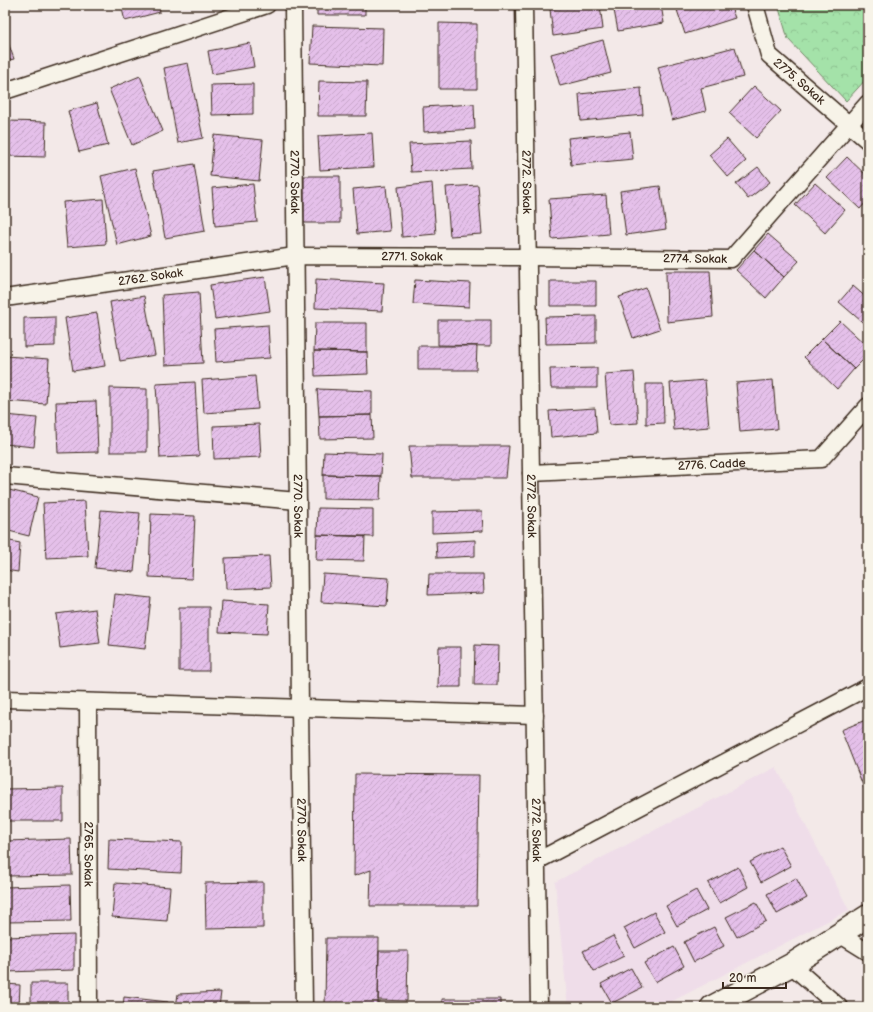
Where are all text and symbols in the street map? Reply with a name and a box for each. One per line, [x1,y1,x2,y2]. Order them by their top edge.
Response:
street label: 2775. Sokak [770,55,828,108]
street label: 2770. Sokak [286,150,302,214]
street label: 2772. Sokak [518,150,534,214]
street label: 2771. Sokak [381,249,443,265]
street label: 2774. Sokak [663,251,727,267]
street label: 2762. Sokak [117,265,184,290]
street label: 2776. Cadde [677,456,746,474]
street label: 2770. Sokak [290,474,305,538]
street label: 2772. Sokak [523,474,539,538]
street label: 2770. Sokak [293,798,309,862]
street label: 2772. Sokak [528,798,544,862]
street label: 2765. Sokak [80,821,96,887]
scale bar [723,964,786,990]
text: 20 m [729,971,756,986]

